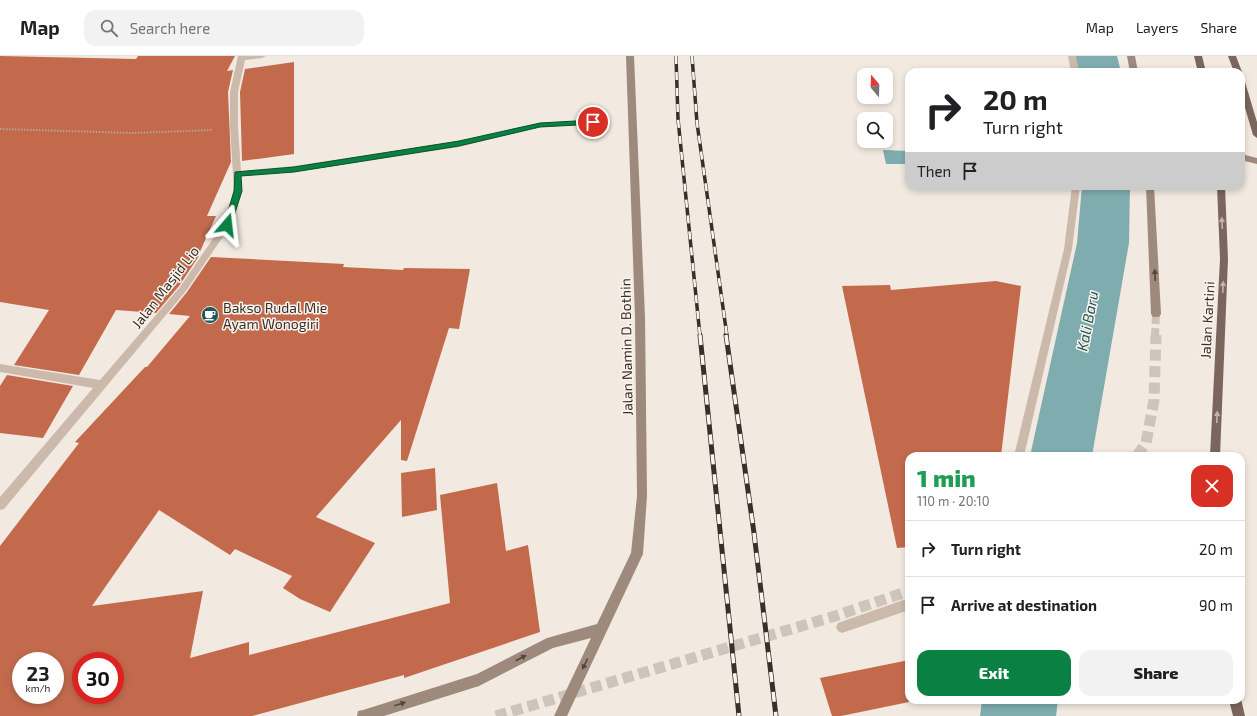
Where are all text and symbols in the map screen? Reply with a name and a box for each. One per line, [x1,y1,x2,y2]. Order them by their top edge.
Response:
search box [84,10,364,46]
text: Map [20,16,60,39]
icon: search [98,17,120,39]
text: Search here [130,19,210,37]
text: Map [1086,19,1114,36]
text: Layers [1136,19,1178,36]
text: Share [1200,19,1237,36]
north arrow [857,68,893,104]
map controls [857,68,893,148]
text: 20 m [983,82,1048,116]
icon: right [917,84,969,136]
pin [576,105,610,139]
icon: arrive [582,111,604,133]
button: search [857,112,893,148]
text: Turn right [983,116,1063,138]
icon: arrive [959,160,981,182]
text: Then [917,162,951,180]
position arrow [206,204,248,246]
one-way arrow [1219,217,1226,229]
street label: Jalan Masjid Lio [128,243,202,331]
one-way arrow [1151,269,1158,281]
street label: Jalan Namin D. Bothin [616,278,636,416]
one-way arrow [1220,280,1226,293]
street label: Jalan Kartini [1196,281,1218,359]
water label: Kali Baru [1072,289,1102,353]
place label: Bakso Rudal Mie Ayam Wonogiri [223,299,327,332]
cafe icon: Bakso Rudal Mie Ayam Wonogiri [200,305,220,325]
one-way arrow [1214,410,1220,423]
text: 1 min [917,463,976,492]
button: close [1191,465,1233,507]
text: 110 m · 20:10 [917,493,990,509]
icon: right [917,538,939,560]
text: Turn right [951,540,1021,558]
text: 20 m [1199,540,1233,558]
icon: arrive [917,594,939,616]
text: Arrive at destination [951,596,1097,614]
text: 90 m [1199,596,1233,614]
button: Exit [917,650,1071,696]
button: Share [1079,650,1233,696]
speed limit sign: 30 [72,652,124,704]
one-way arrow [515,655,526,661]
one-way arrow [582,658,588,670]
text: 23 [27,661,49,685]
text: km/h [26,682,50,694]
one-way arrow [394,701,406,707]

